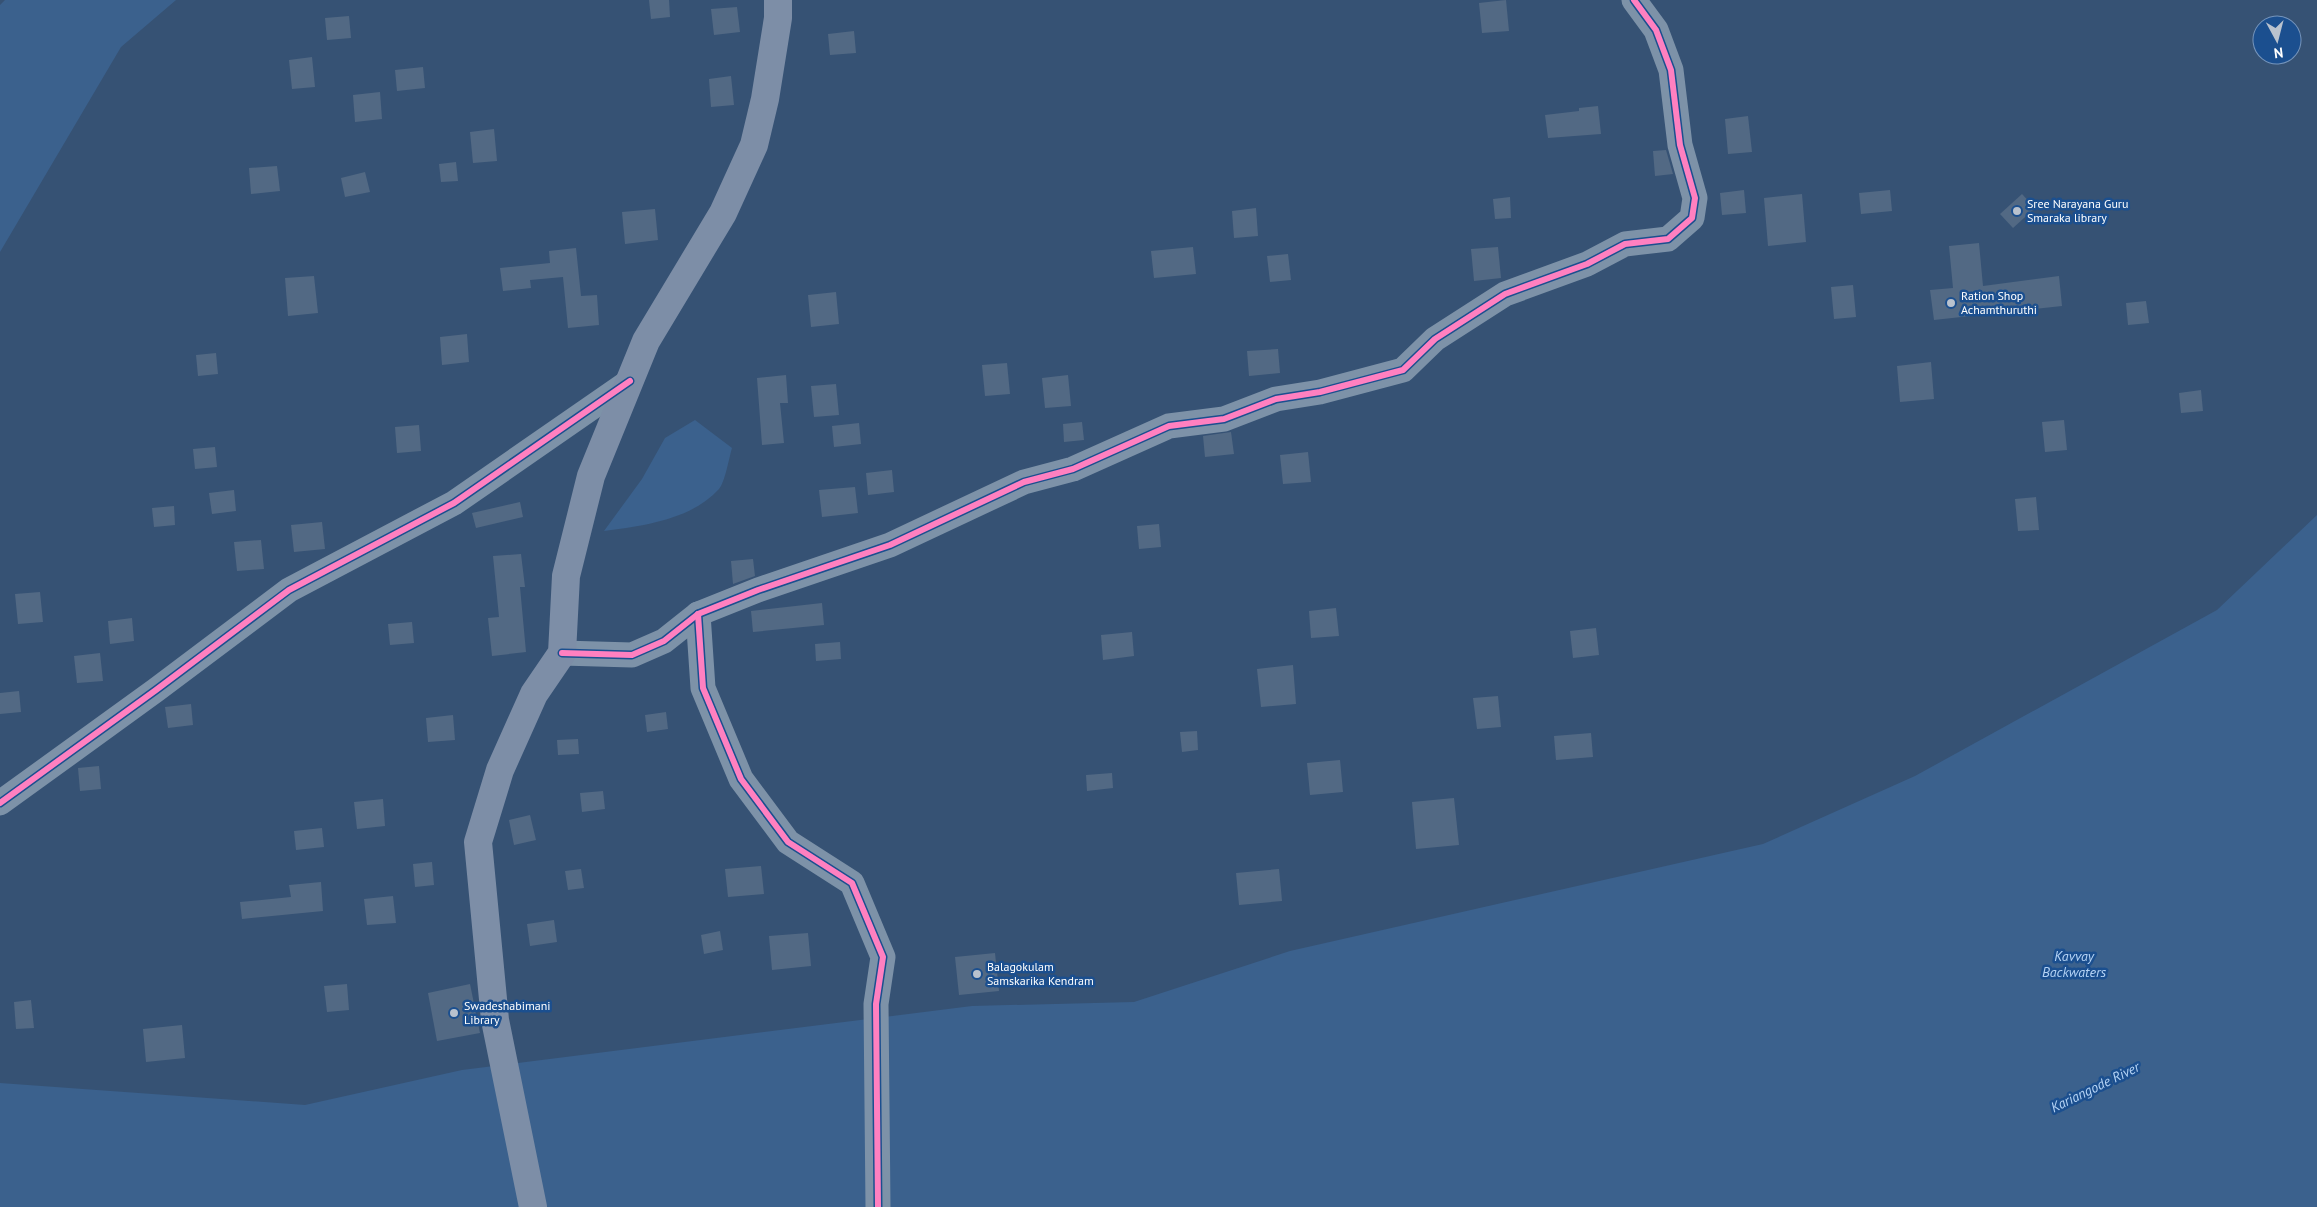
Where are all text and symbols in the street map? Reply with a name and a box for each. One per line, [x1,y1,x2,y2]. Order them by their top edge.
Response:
north arrow [2252,15,2302,65]
text: N [2273,43,2284,62]
place label: Sree Narayana Guru Smaraka library [2027,196,2128,225]
marker: Sree Narayana Guru Smaraka library [2011,205,2023,217]
place label: Ration Shop Achamthuruthi [1961,288,2037,317]
marker: Ration Shop Achamthuruthi [1945,297,1957,309]
water label: Kavvay Backwaters [2042,947,2107,981]
place label: Balagokulam Samskarika Kendram [987,959,1094,988]
marker: Balagokulam Samskarika Kendram [971,968,983,980]
place label: Swadeshabimani Library [464,998,550,1027]
marker: Swadeshabimani Library [448,1007,460,1019]
water label: Kariangode River [2048,1057,2144,1116]

